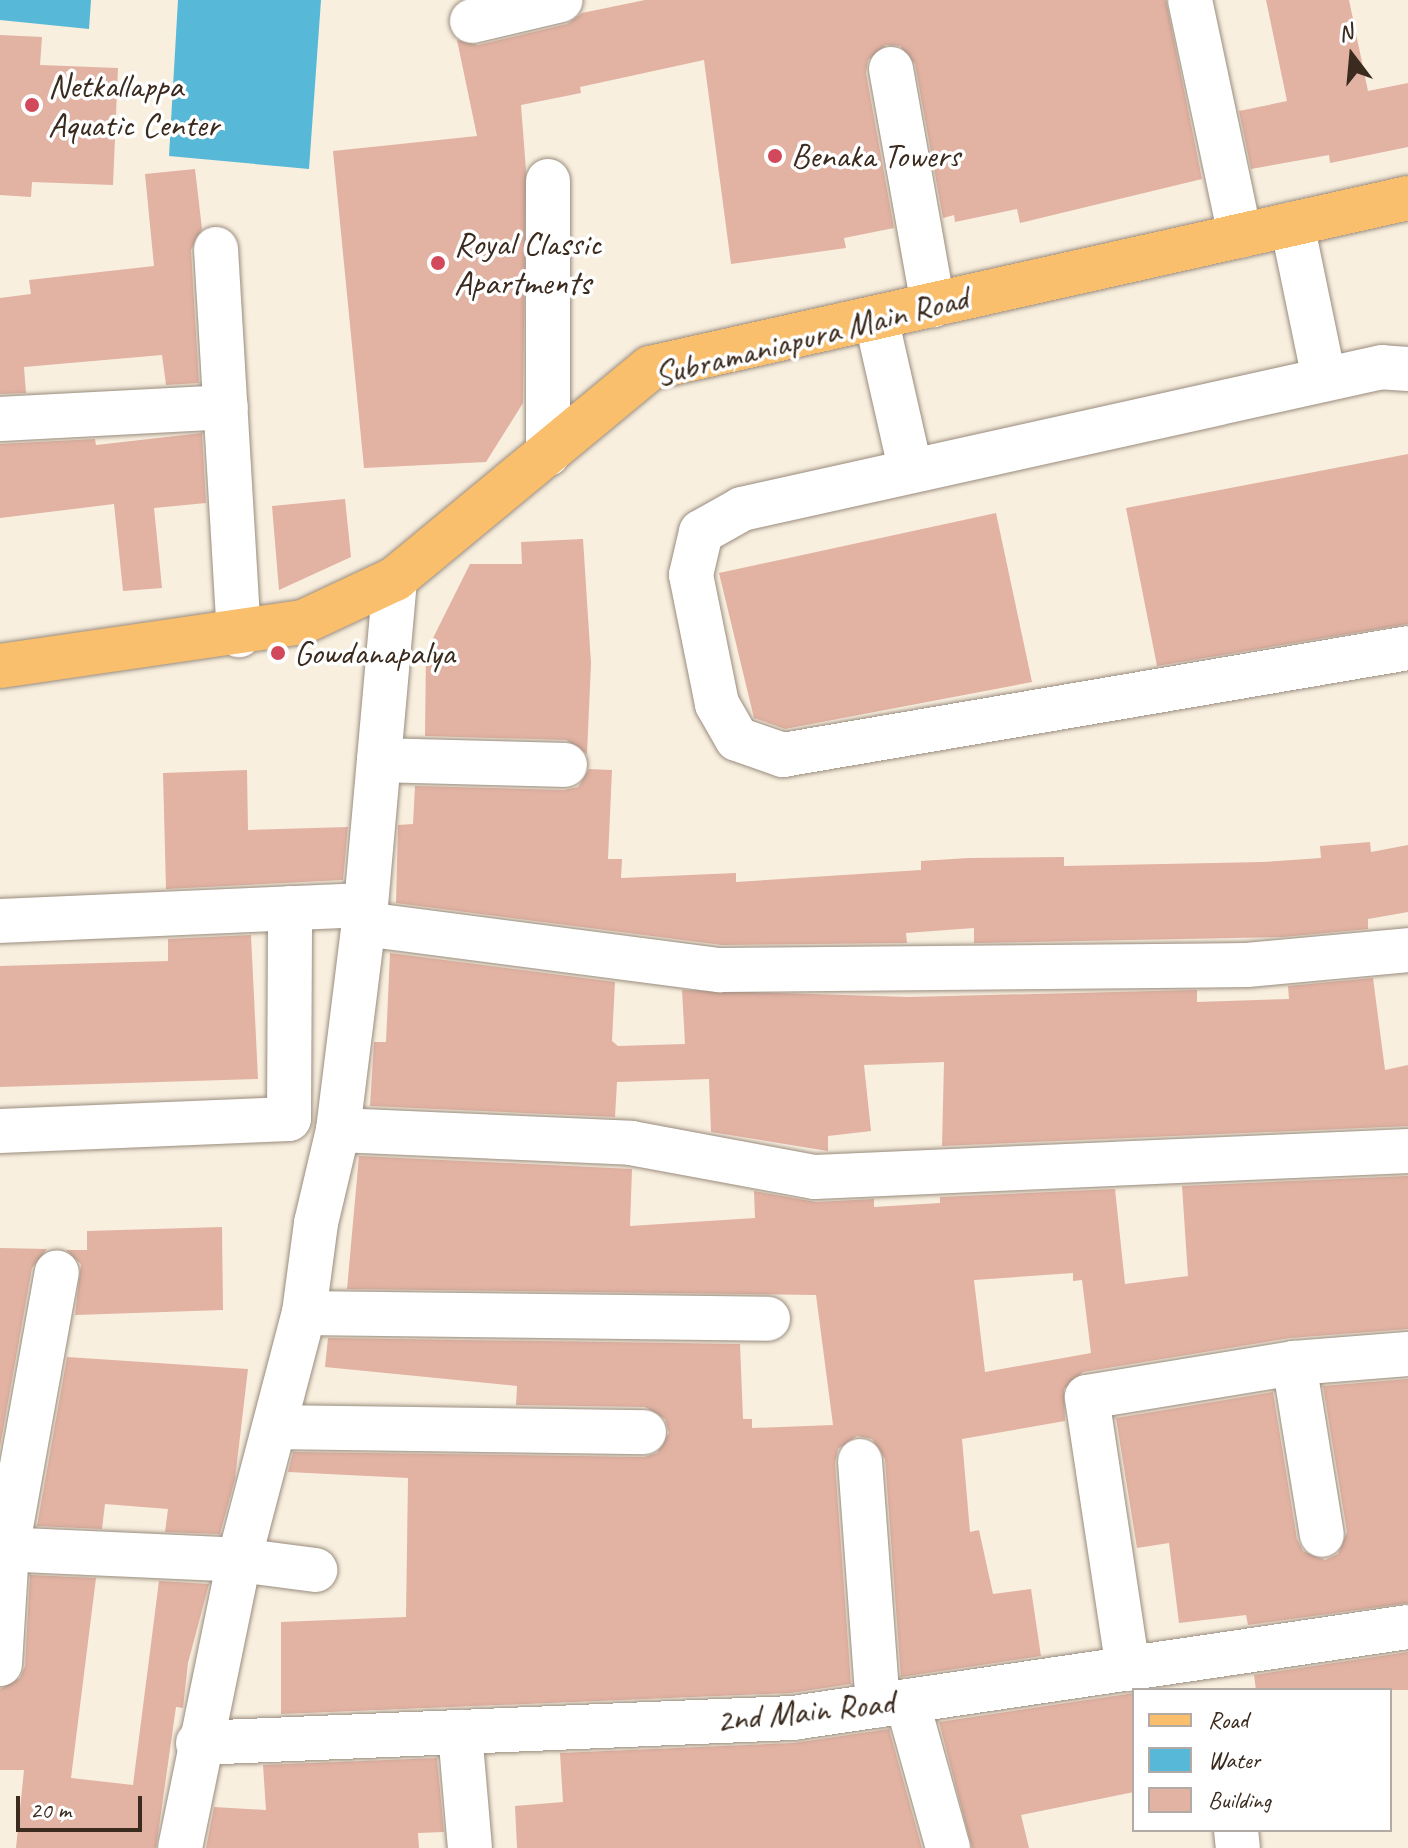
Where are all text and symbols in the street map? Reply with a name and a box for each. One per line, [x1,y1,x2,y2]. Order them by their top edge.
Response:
north arrow [1312,16,1392,96]
text: N [1335,18,1356,48]
place label: Netkallappa Aquatic Center [48,65,219,144]
marker: Netkallappa Aquatic Center [23,96,41,114]
place label: Benaka Towers [791,136,960,176]
marker: Benaka Towers [766,147,784,165]
place label: Royal Classic Apartments [454,223,601,302]
marker: Royal Classic Apartments [429,254,447,272]
street label: Subramaniapura Main Road [649,277,973,395]
place label: Gowdanapalya [294,633,455,673]
marker: Gowdanapalya [269,644,287,662]
street label: 2nd Main Road [714,1681,896,1741]
legend [1132,1688,1392,1832]
text: Road [1208,1705,1248,1735]
text: Water [1208,1745,1260,1775]
scale bar [20,1780,146,1830]
text: Building [1208,1785,1271,1815]
text: 20 m [30,1795,71,1825]

